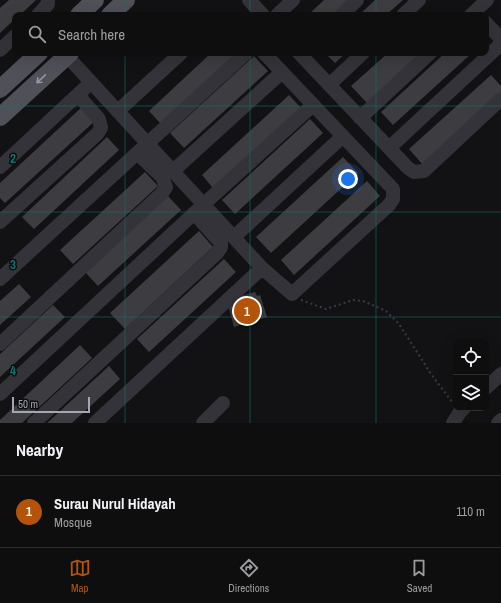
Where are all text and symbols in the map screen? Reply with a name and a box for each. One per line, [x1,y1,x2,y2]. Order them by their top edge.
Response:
search box [12,12,489,56]
icon: search [26,23,48,45]
text: Search here [58,24,125,45]
one-way arrow [36,75,47,84]
text: 2 [10,150,16,167]
your location [338,169,358,189]
text: 3 [10,256,16,273]
pin: 1 [234,296,260,326]
map controls [453,339,489,411]
button: locate [453,339,489,375]
text: 4 [10,362,16,379]
button: layers [453,375,489,411]
scale bar [12,395,90,414]
text: 50 m [18,397,38,411]
text: Nearby [16,438,63,461]
text: Surau Nurul Hidayah [54,493,176,514]
text: 1 [26,503,32,520]
text: 110 m [456,503,485,520]
text: Mosque [54,514,92,531]
tab: Map [69,557,91,595]
tab: Directions [228,557,269,595]
tab: Saved [407,557,432,595]

